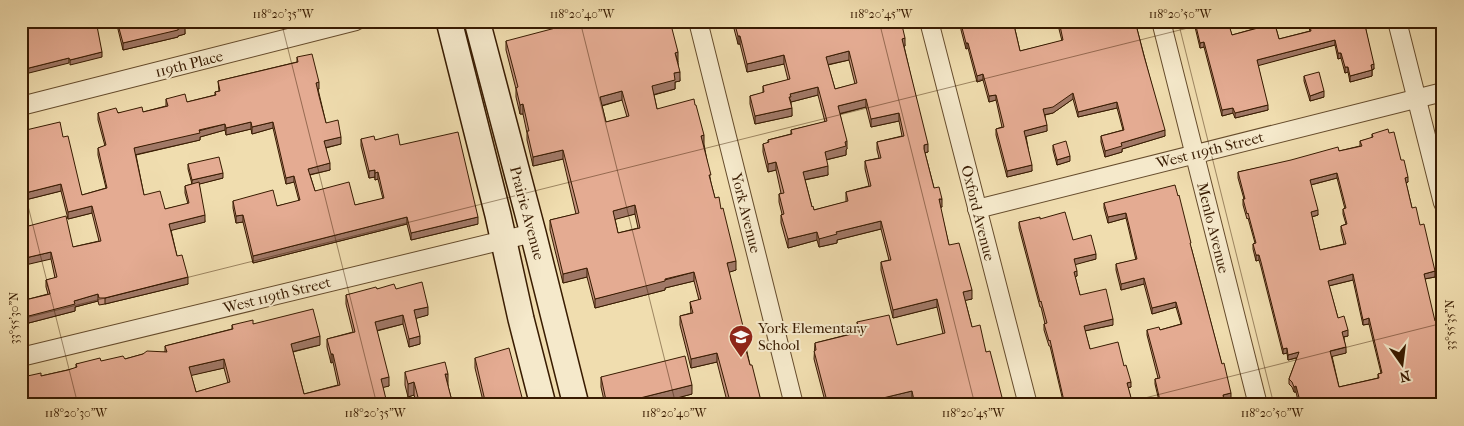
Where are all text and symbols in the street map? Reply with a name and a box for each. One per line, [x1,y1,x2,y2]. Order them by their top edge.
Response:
text: 118°20'35"W [253,7,315,21]
text: 118°20'40"W [550,7,615,21]
text: 118°20'45"W [850,7,914,21]
text: 118°20'50"W [1149,7,1212,21]
street label: 119th Place [153,47,226,81]
street label: West 119th Street [1153,128,1266,172]
street label: Oxford Avenue [957,163,999,263]
street label: Prairie Avenue [506,164,548,263]
street label: York Avenue [727,170,765,255]
street label: Menlo Avenue [1193,181,1233,276]
street label: West 119th Street [220,273,333,317]
text: 33°55'30"N [7,292,21,344]
text: 33°55'35"N [1443,300,1457,350]
place label: York Elementary School [757,319,868,354]
school or university icon: York Elementary School [728,324,754,358]
north arrow [1376,338,1426,388]
text: N [1397,367,1412,386]
text: 118°20'30"W [45,406,108,420]
text: 118°20'35"W [345,406,407,420]
text: 118°20'40"W [642,406,707,420]
text: 118°20'45"W [942,406,1006,420]
text: 118°20'50"W [1241,406,1304,420]

